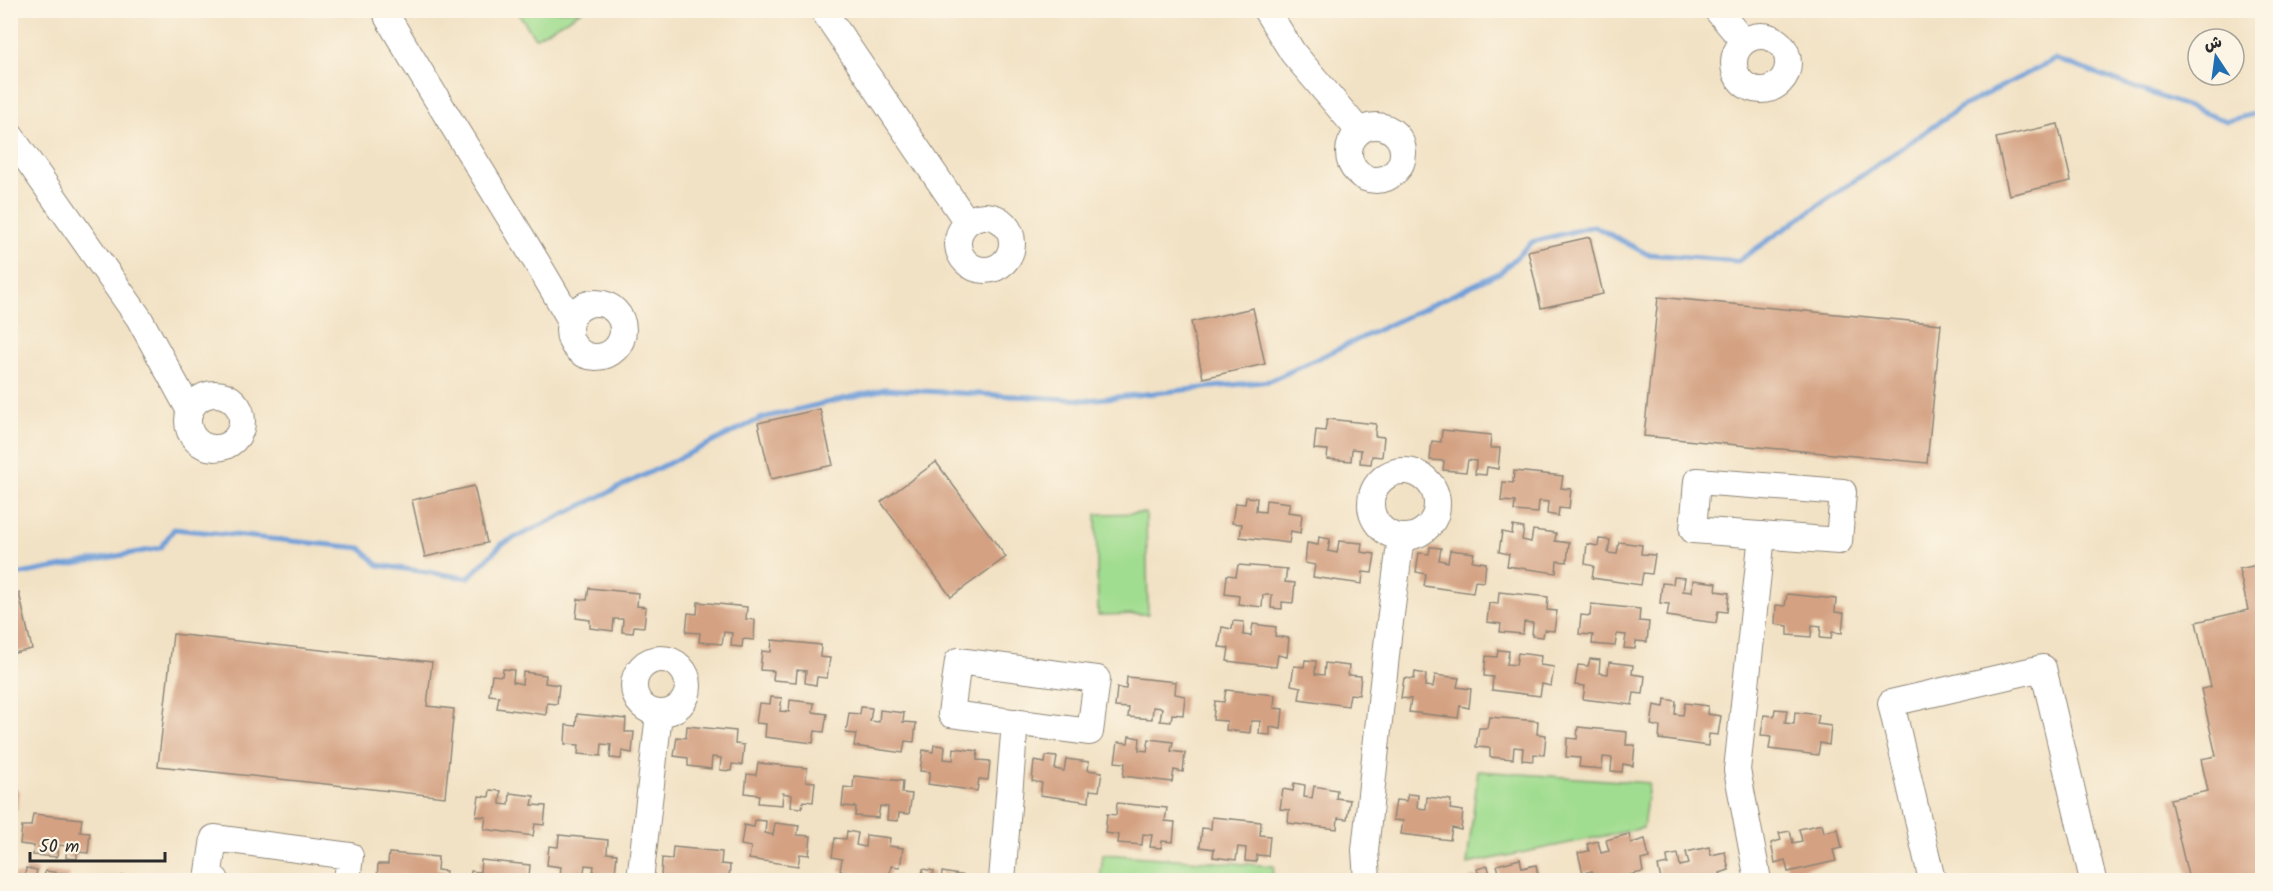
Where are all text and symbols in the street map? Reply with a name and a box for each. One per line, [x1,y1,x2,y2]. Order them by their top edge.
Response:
north arrow [2186,27,2246,87]
text: ش [2202,30,2224,58]
scale bar [30,825,165,863]
text: 50 m [39,833,79,862]

